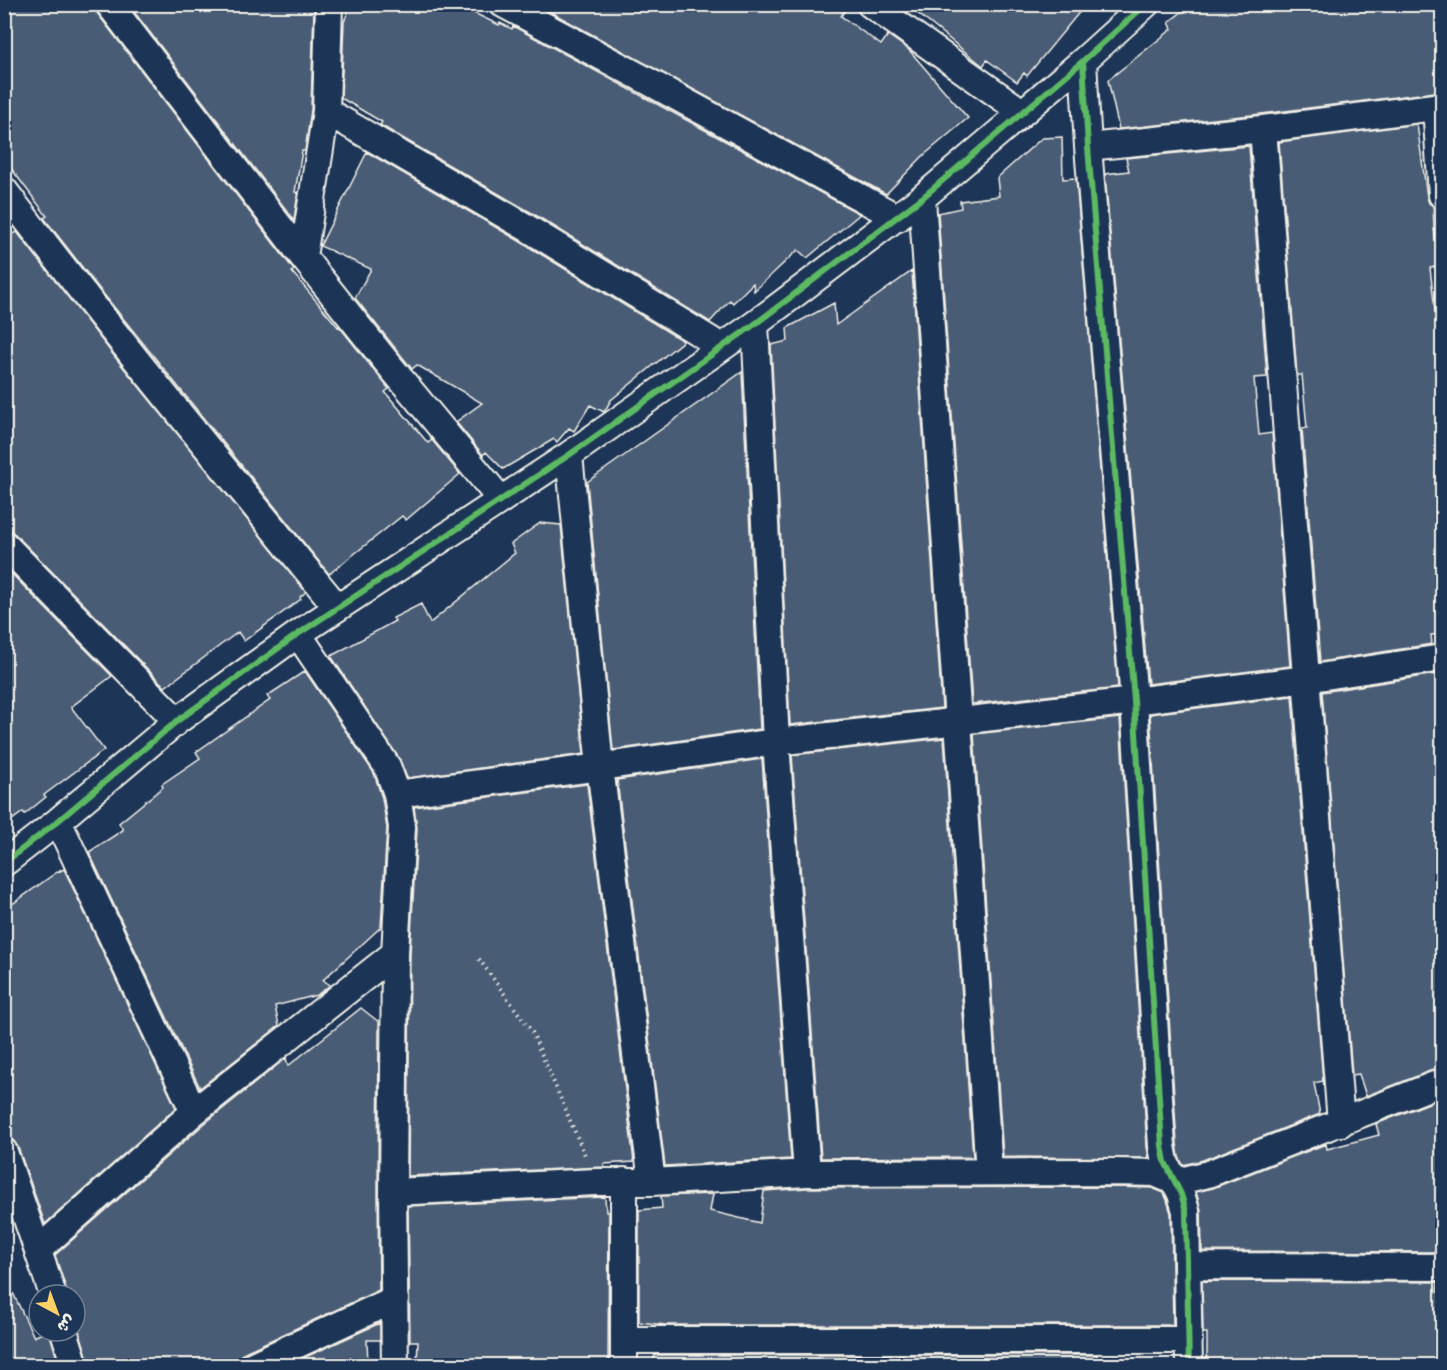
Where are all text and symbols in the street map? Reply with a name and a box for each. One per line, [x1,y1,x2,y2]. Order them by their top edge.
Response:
north arrow [27,1283,87,1343]
text: ش [54,1311,79,1336]

